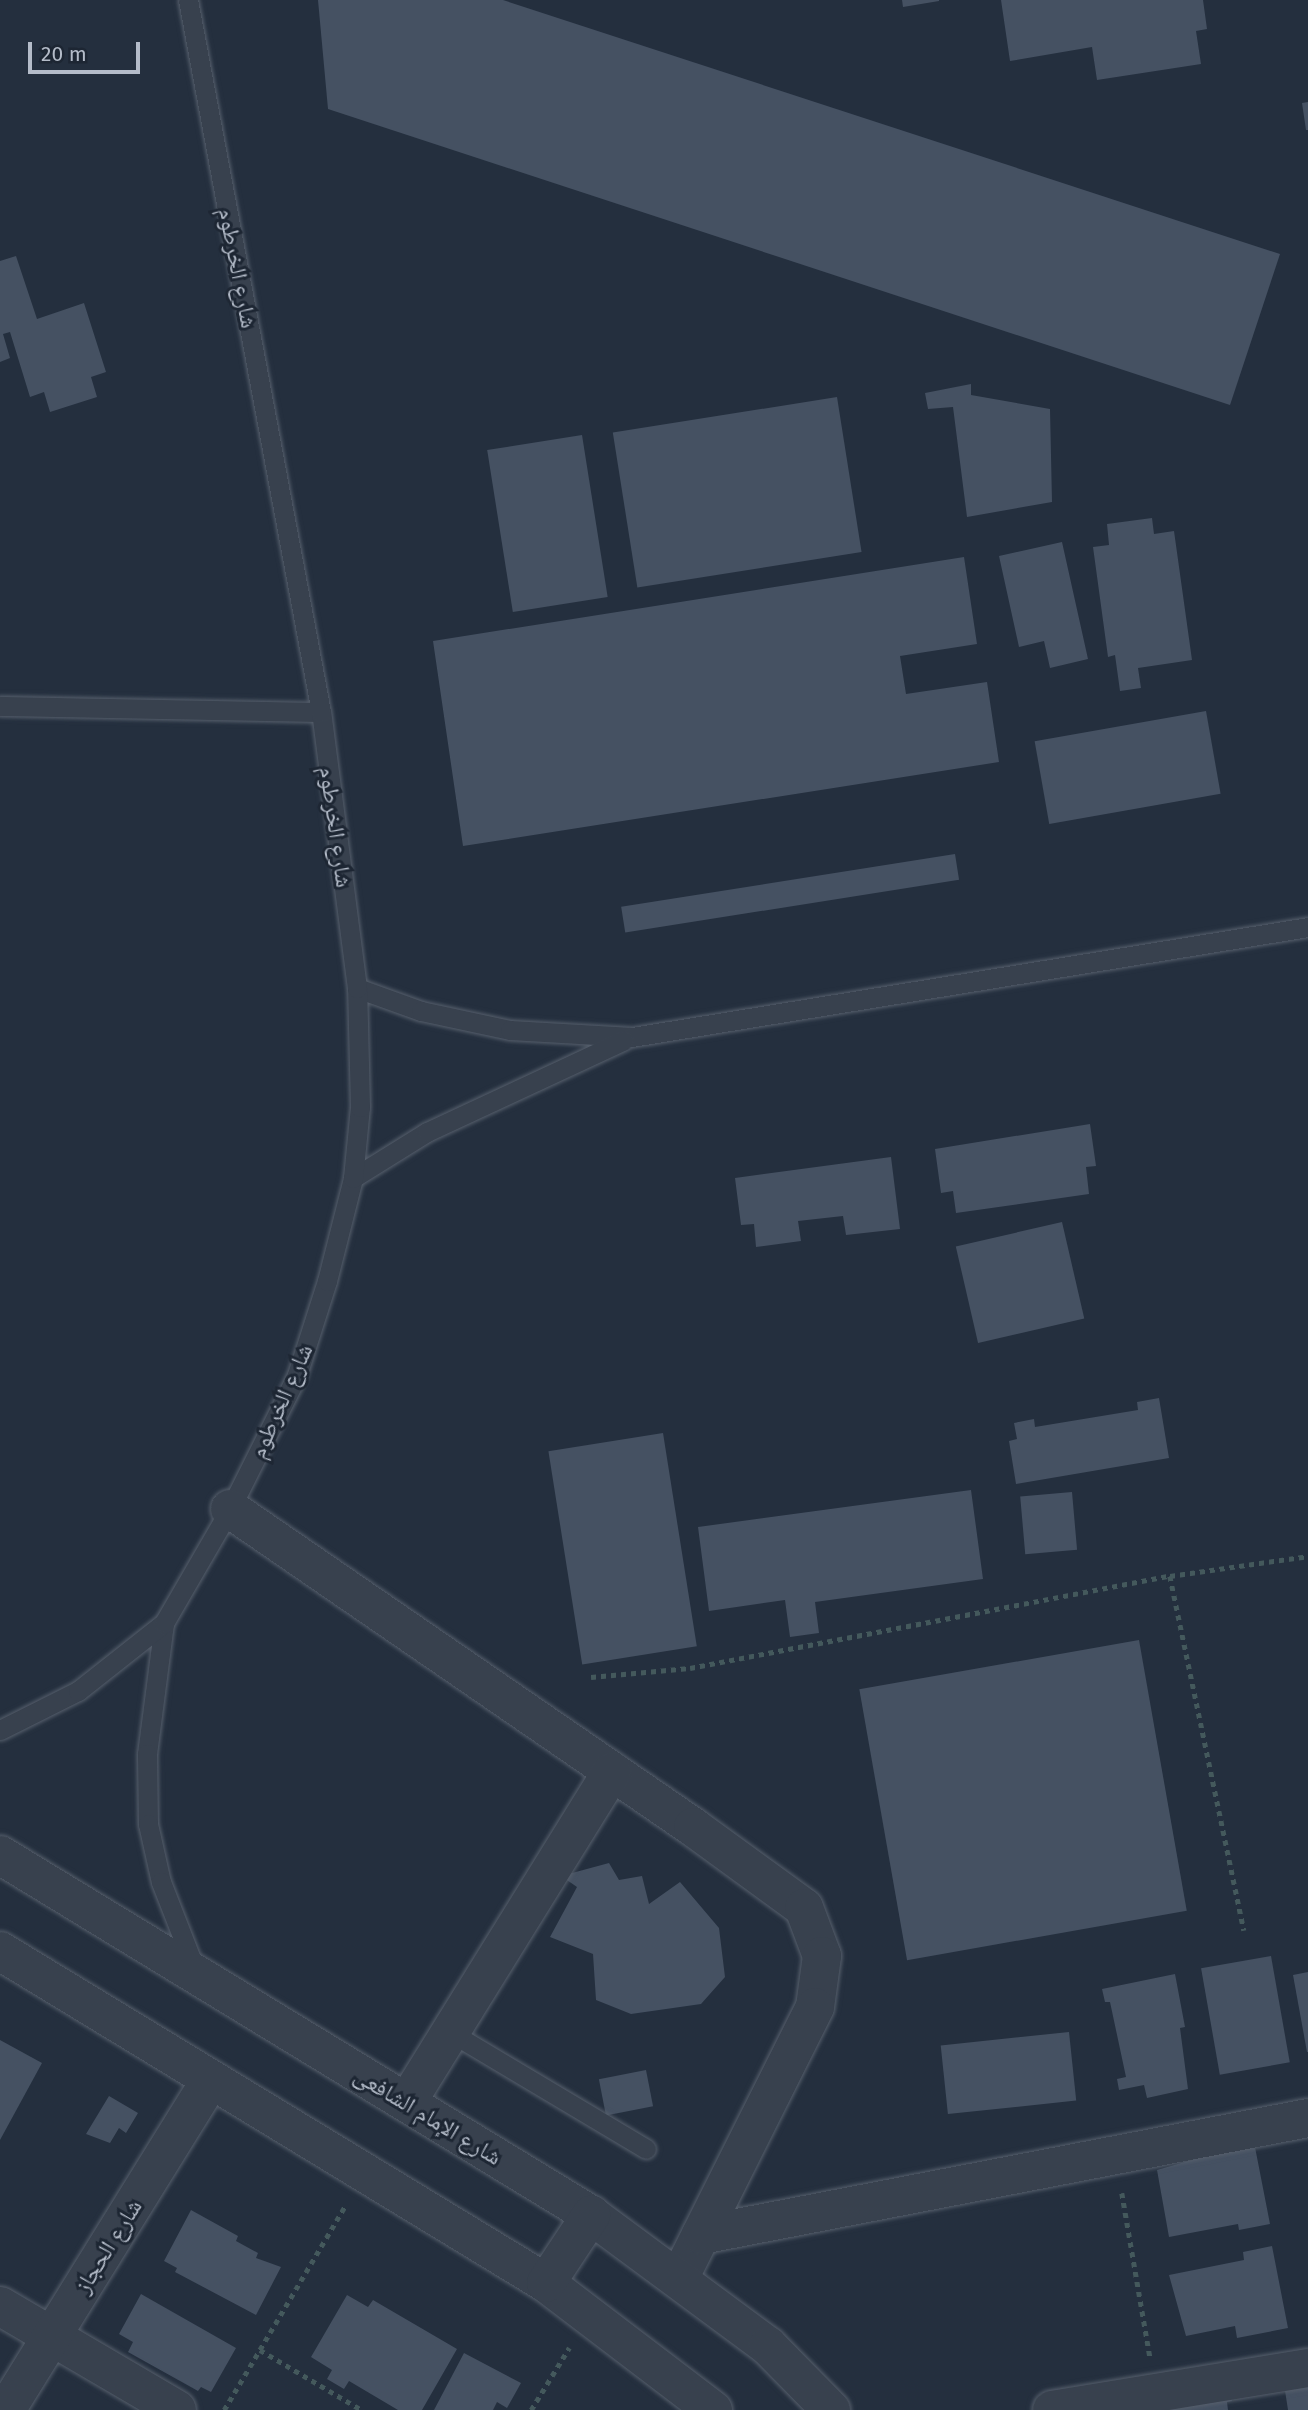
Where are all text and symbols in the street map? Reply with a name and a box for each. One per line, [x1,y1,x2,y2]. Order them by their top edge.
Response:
scale bar [32,28,144,72]
text: 20 m [41,41,87,67]
street label: شارع الخرطوم [213,206,263,330]
street label: شارع الخرطوم [314,765,358,889]
street label: شارع الخرطوم [244,1340,318,1462]
street label: شارع الإمام الشافعى [349,2061,507,2171]
street label: شارع الحجاز [68,2194,148,2298]

